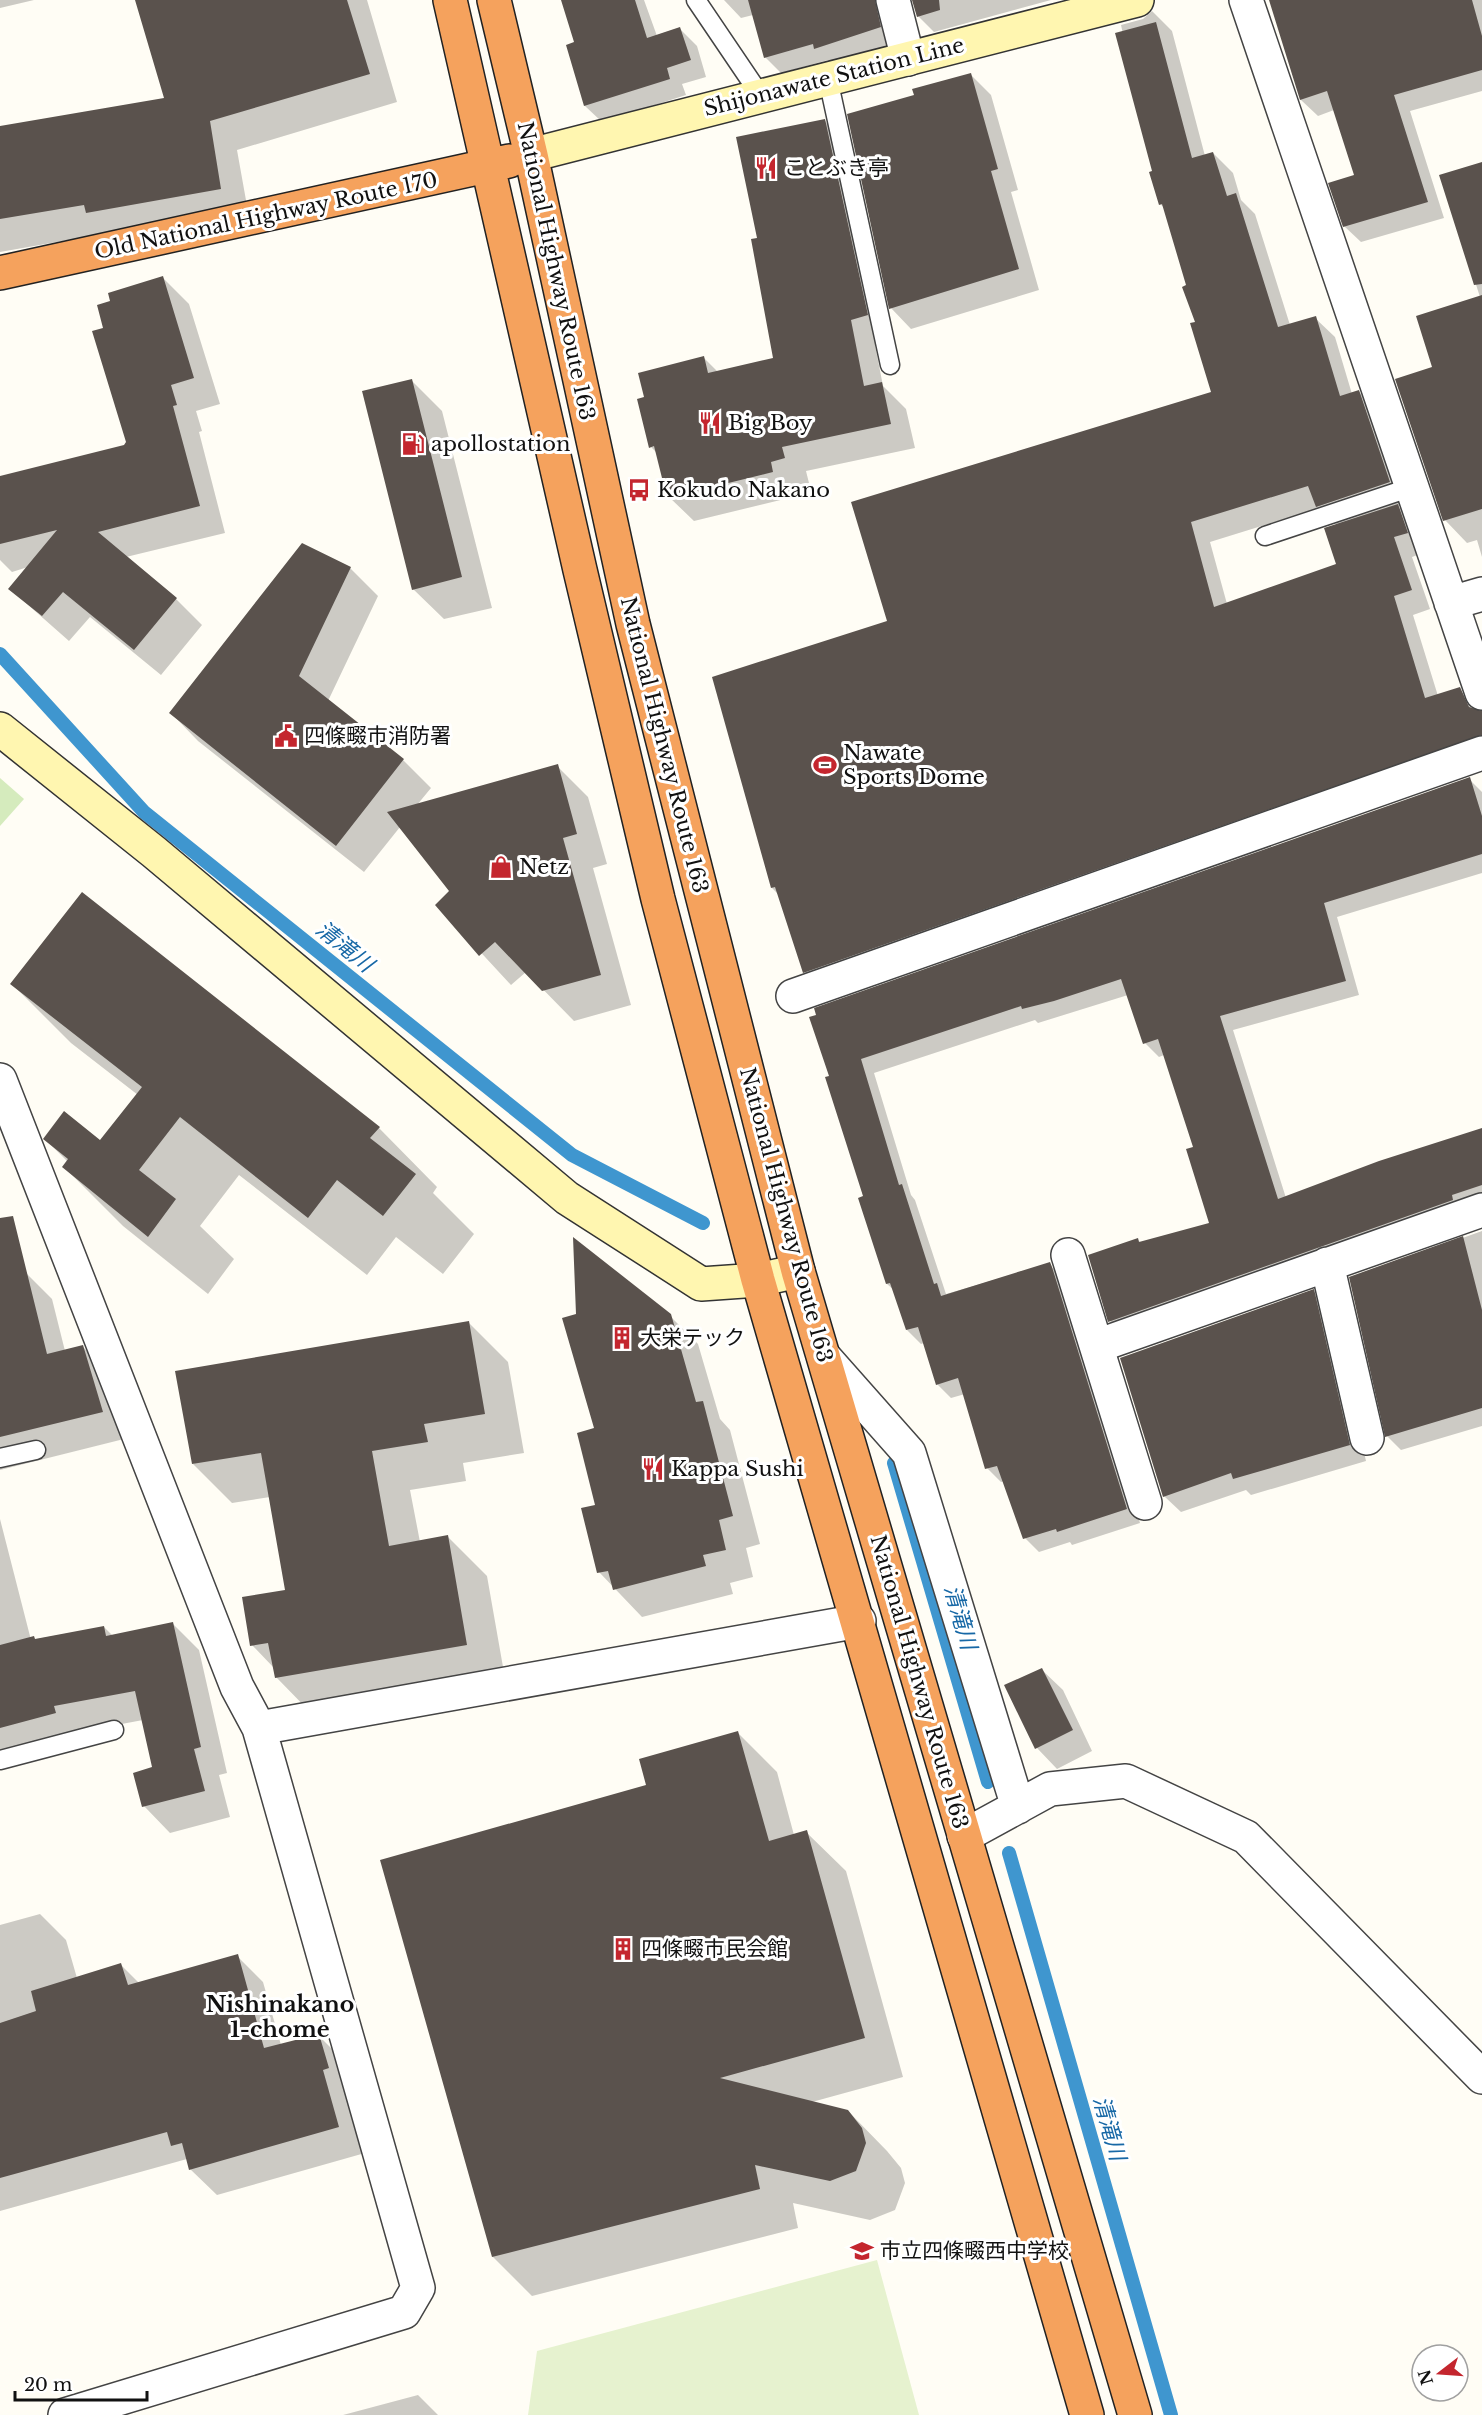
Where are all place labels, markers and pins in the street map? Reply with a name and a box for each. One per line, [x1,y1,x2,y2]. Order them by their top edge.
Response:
restaurant icon: ことぶき亭 [753,155,779,181]
place label: ことぶき亭 [784,155,889,181]
restaurant icon: Big Boy [697,410,723,436]
place label: Big Boy [728,410,813,436]
fuel station icon: apollostation [400,431,426,457]
place label: apollostation [431,431,570,457]
bus stop icon: Kokudo Nakano [626,477,652,503]
place label: Kokudo Nakano [657,477,830,503]
public building icon: 四條畷市消防署 [273,723,299,749]
place label: 四條畷市消防署 [304,723,451,749]
place label: Nawate Sports Dome [843,740,985,790]
sports icon: Nawate Sports Dome [812,752,838,778]
shop icon: Netz [488,854,514,880]
place label: Netz [519,854,569,880]
building icon: 大栄テック [609,1325,635,1351]
place label: 大栄テック [640,1325,745,1351]
restaurant icon: Kappa Sushi [640,1456,666,1482]
place label: Kappa Sushi [671,1456,804,1482]
building icon: 四條畷市民会館 [610,1936,636,1962]
place label: 四條畷市民会館 [641,1936,788,1962]
school or university icon: 市立四條畷西中学校 [849,2238,875,2264]
place label: 市立四條畷西中学校 [880,2238,1069,2264]

